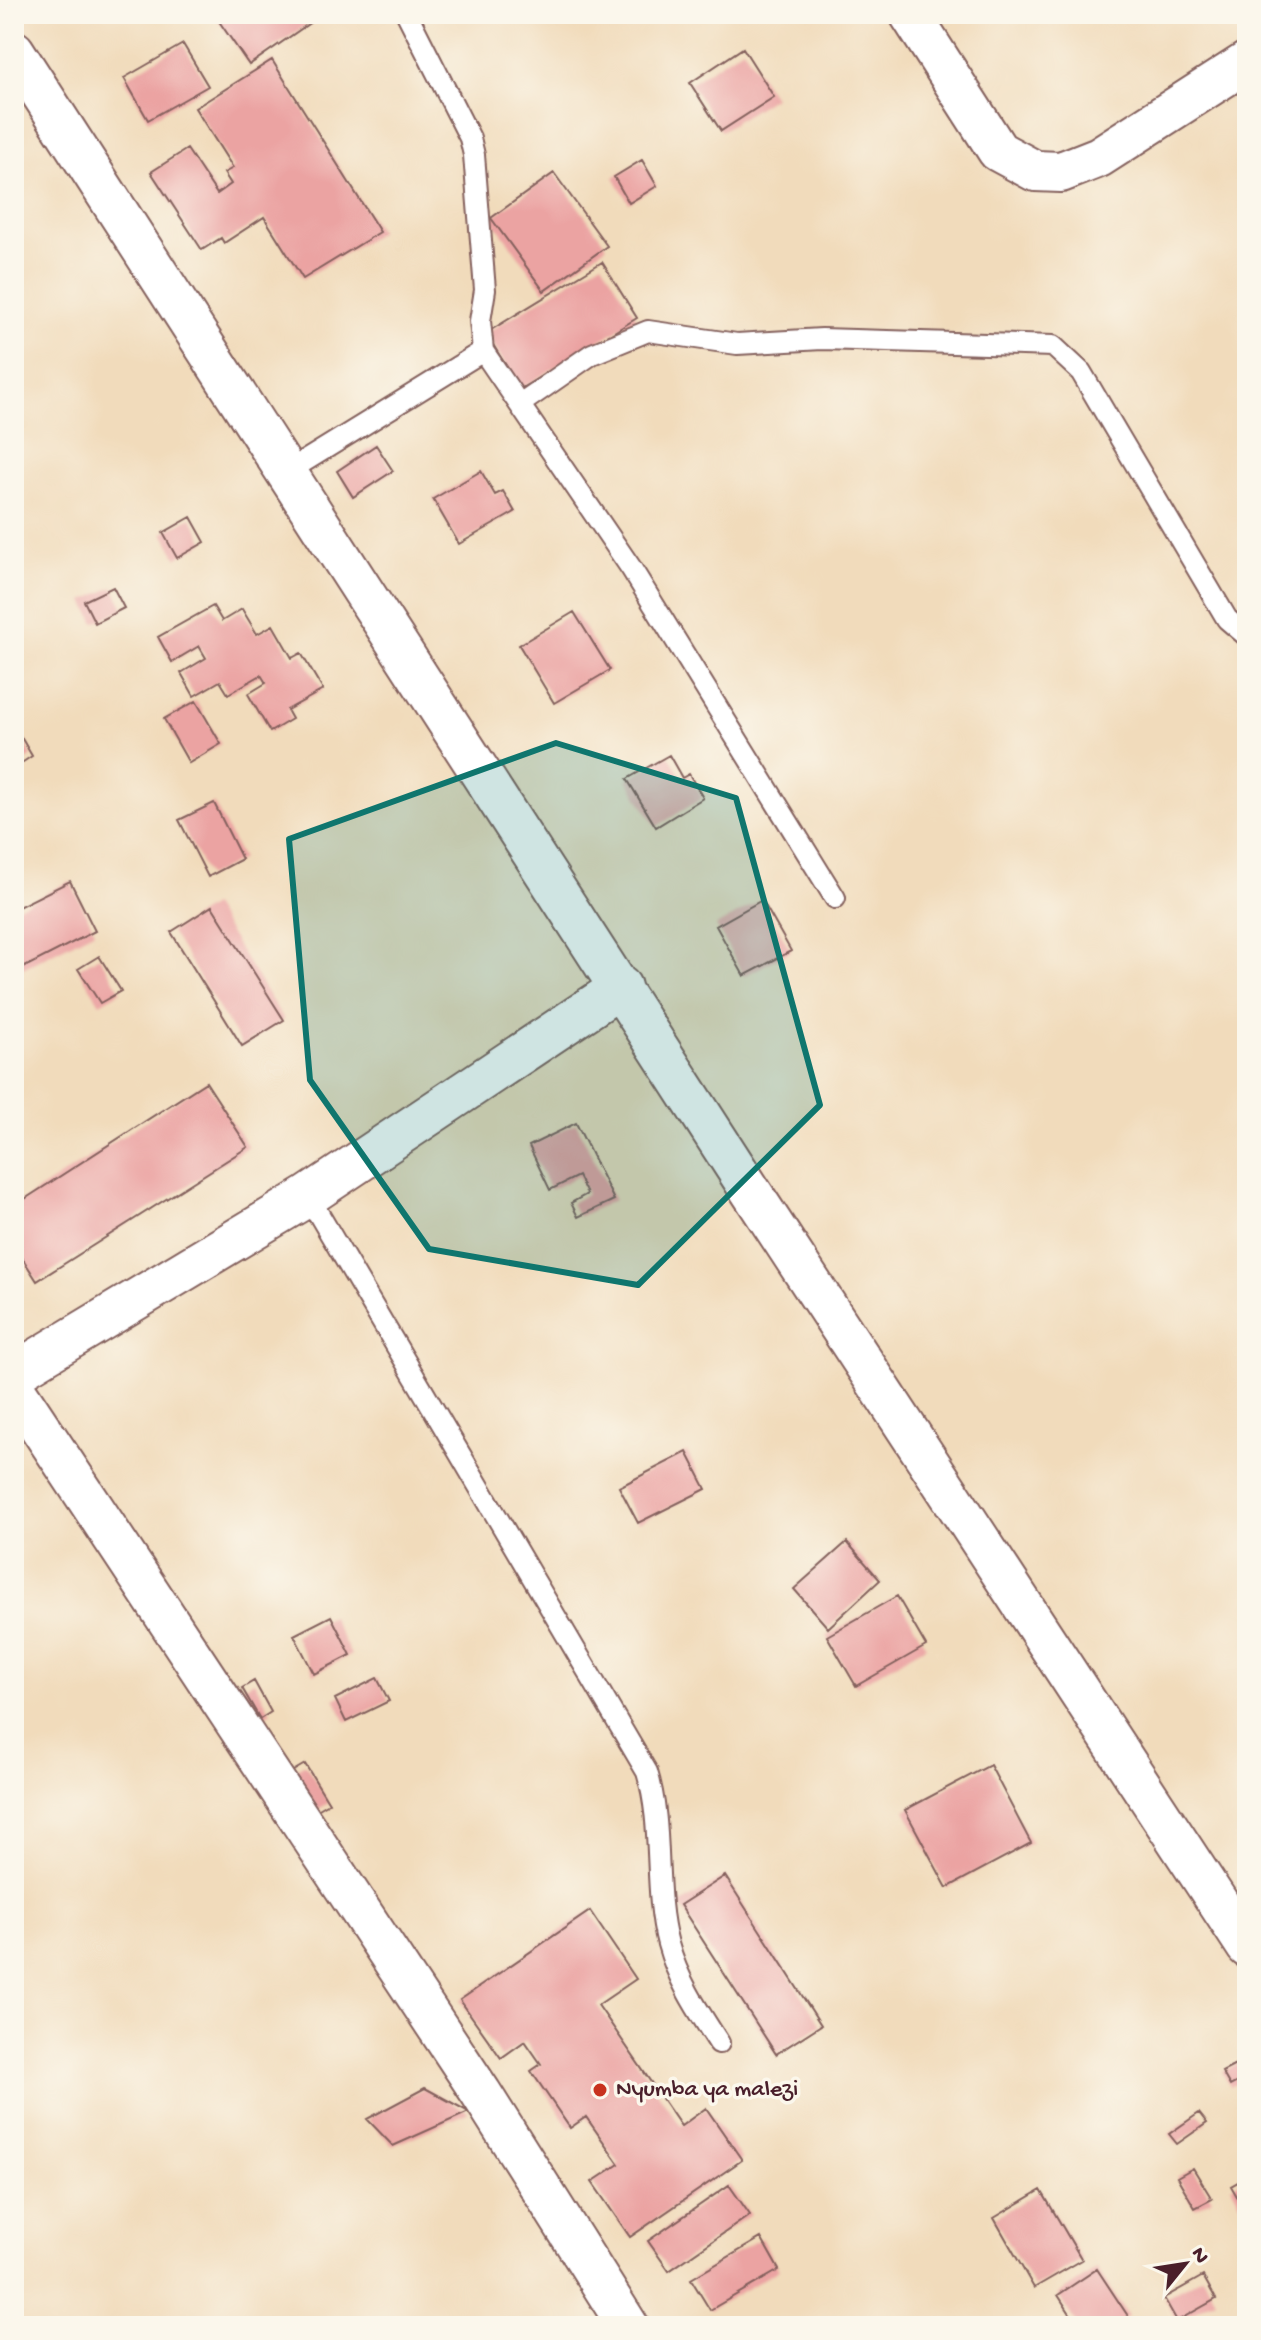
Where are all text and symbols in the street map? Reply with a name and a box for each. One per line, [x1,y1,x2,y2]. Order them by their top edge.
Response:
place label: Nyumba ya malezi [616,2076,798,2105]
marker: Nyumba ya malezi [591,2081,609,2099]
north arrow [1145,2224,1225,2304]
text: N [1184,2243,1214,2269]

